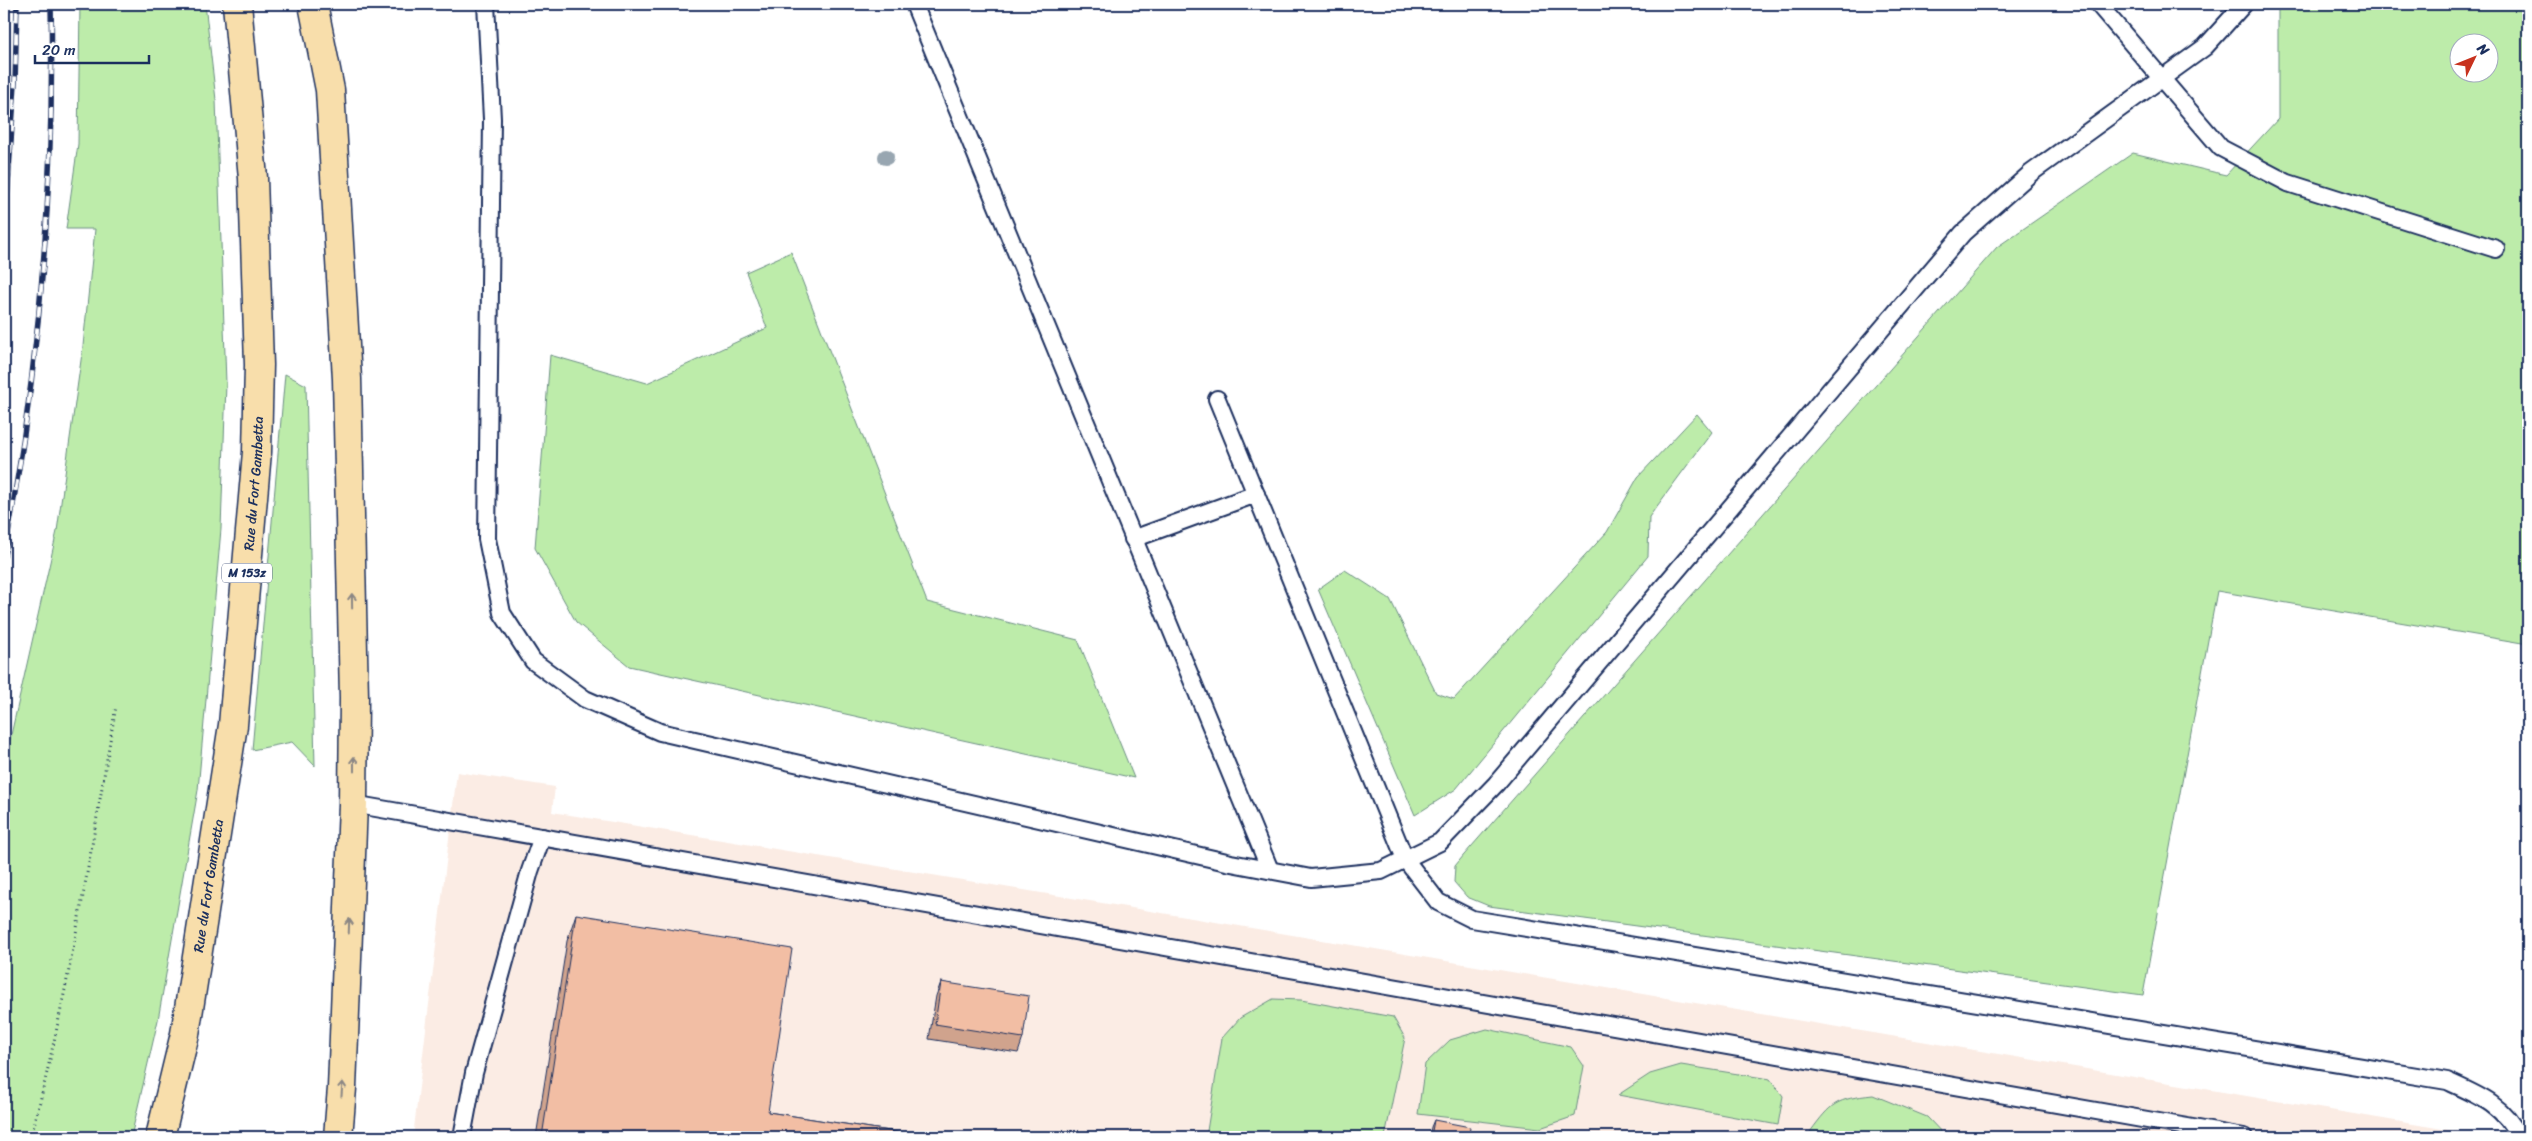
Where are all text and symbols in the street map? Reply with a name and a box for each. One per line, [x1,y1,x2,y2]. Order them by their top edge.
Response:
scale bar [35,32,149,64]
north arrow [2450,32,2500,82]
text: 20 m [42,37,76,63]
text: N [2470,37,2496,62]
street label: Rue du Fort Gambetta [236,416,270,552]
road number: M 153z [222,564,272,582]
one-way arrow [347,594,356,610]
one-way arrow [349,756,358,772]
street label: Rue du Fort Gambetta [185,817,231,954]
one-way arrow [344,919,353,935]
one-way arrow [338,1081,347,1097]

